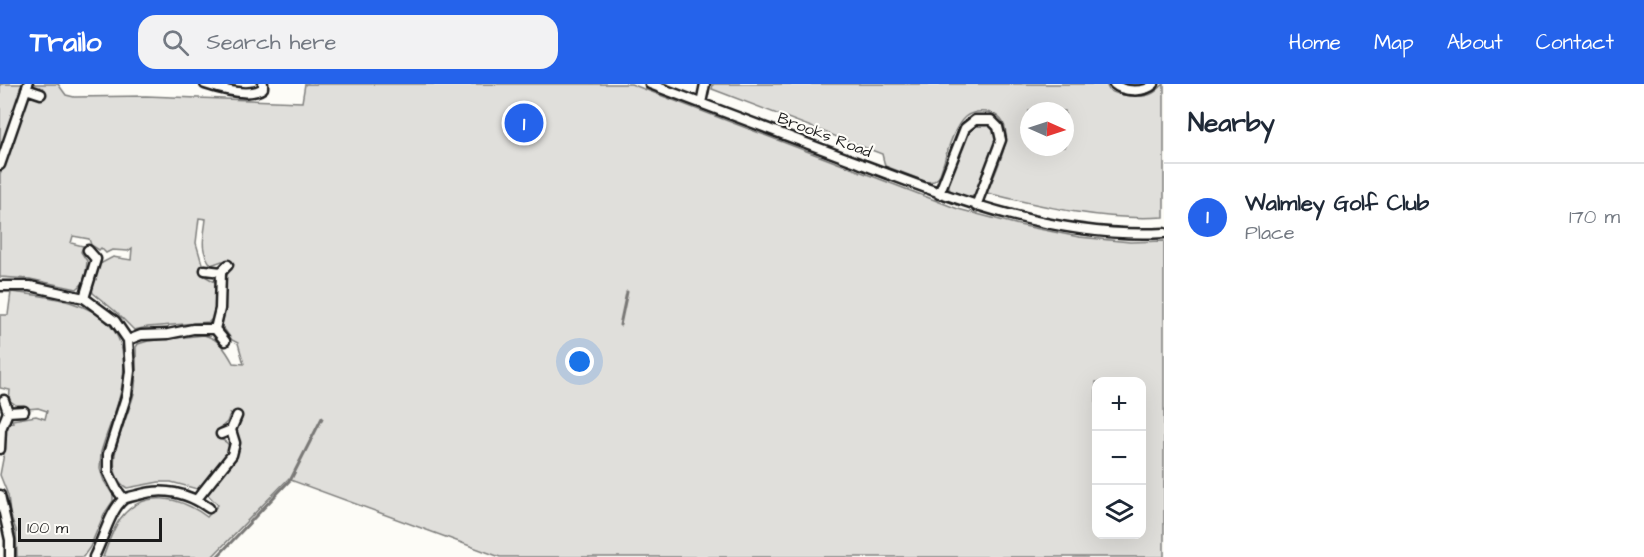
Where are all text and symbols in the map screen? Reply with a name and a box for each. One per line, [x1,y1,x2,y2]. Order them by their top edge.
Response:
search box [138,15,558,69]
text: Trailo [30,23,102,62]
icon: search [159,26,192,59]
text: Search here [207,27,336,58]
text: Home [1289,28,1341,57]
text: Map [1374,28,1414,57]
text: About [1447,28,1503,57]
text: Contact [1536,28,1614,57]
pin: 1 [504,100,544,146]
north arrow [1020,102,1074,156]
text: Nearby [1188,105,1275,141]
street label: Brooks Road [774,107,875,163]
text: Walmley Golf Club [1245,188,1429,219]
text: 1 [1206,203,1209,231]
text: 170 m [1569,203,1620,231]
text: Place [1245,219,1295,247]
your location [565,347,594,376]
map controls [1092,377,1146,539]
button: + [1092,377,1146,431]
button: − [1092,431,1146,485]
button: layers [1092,485,1146,539]
scale bar [18,515,162,542]
text: 100 m [27,517,68,539]

